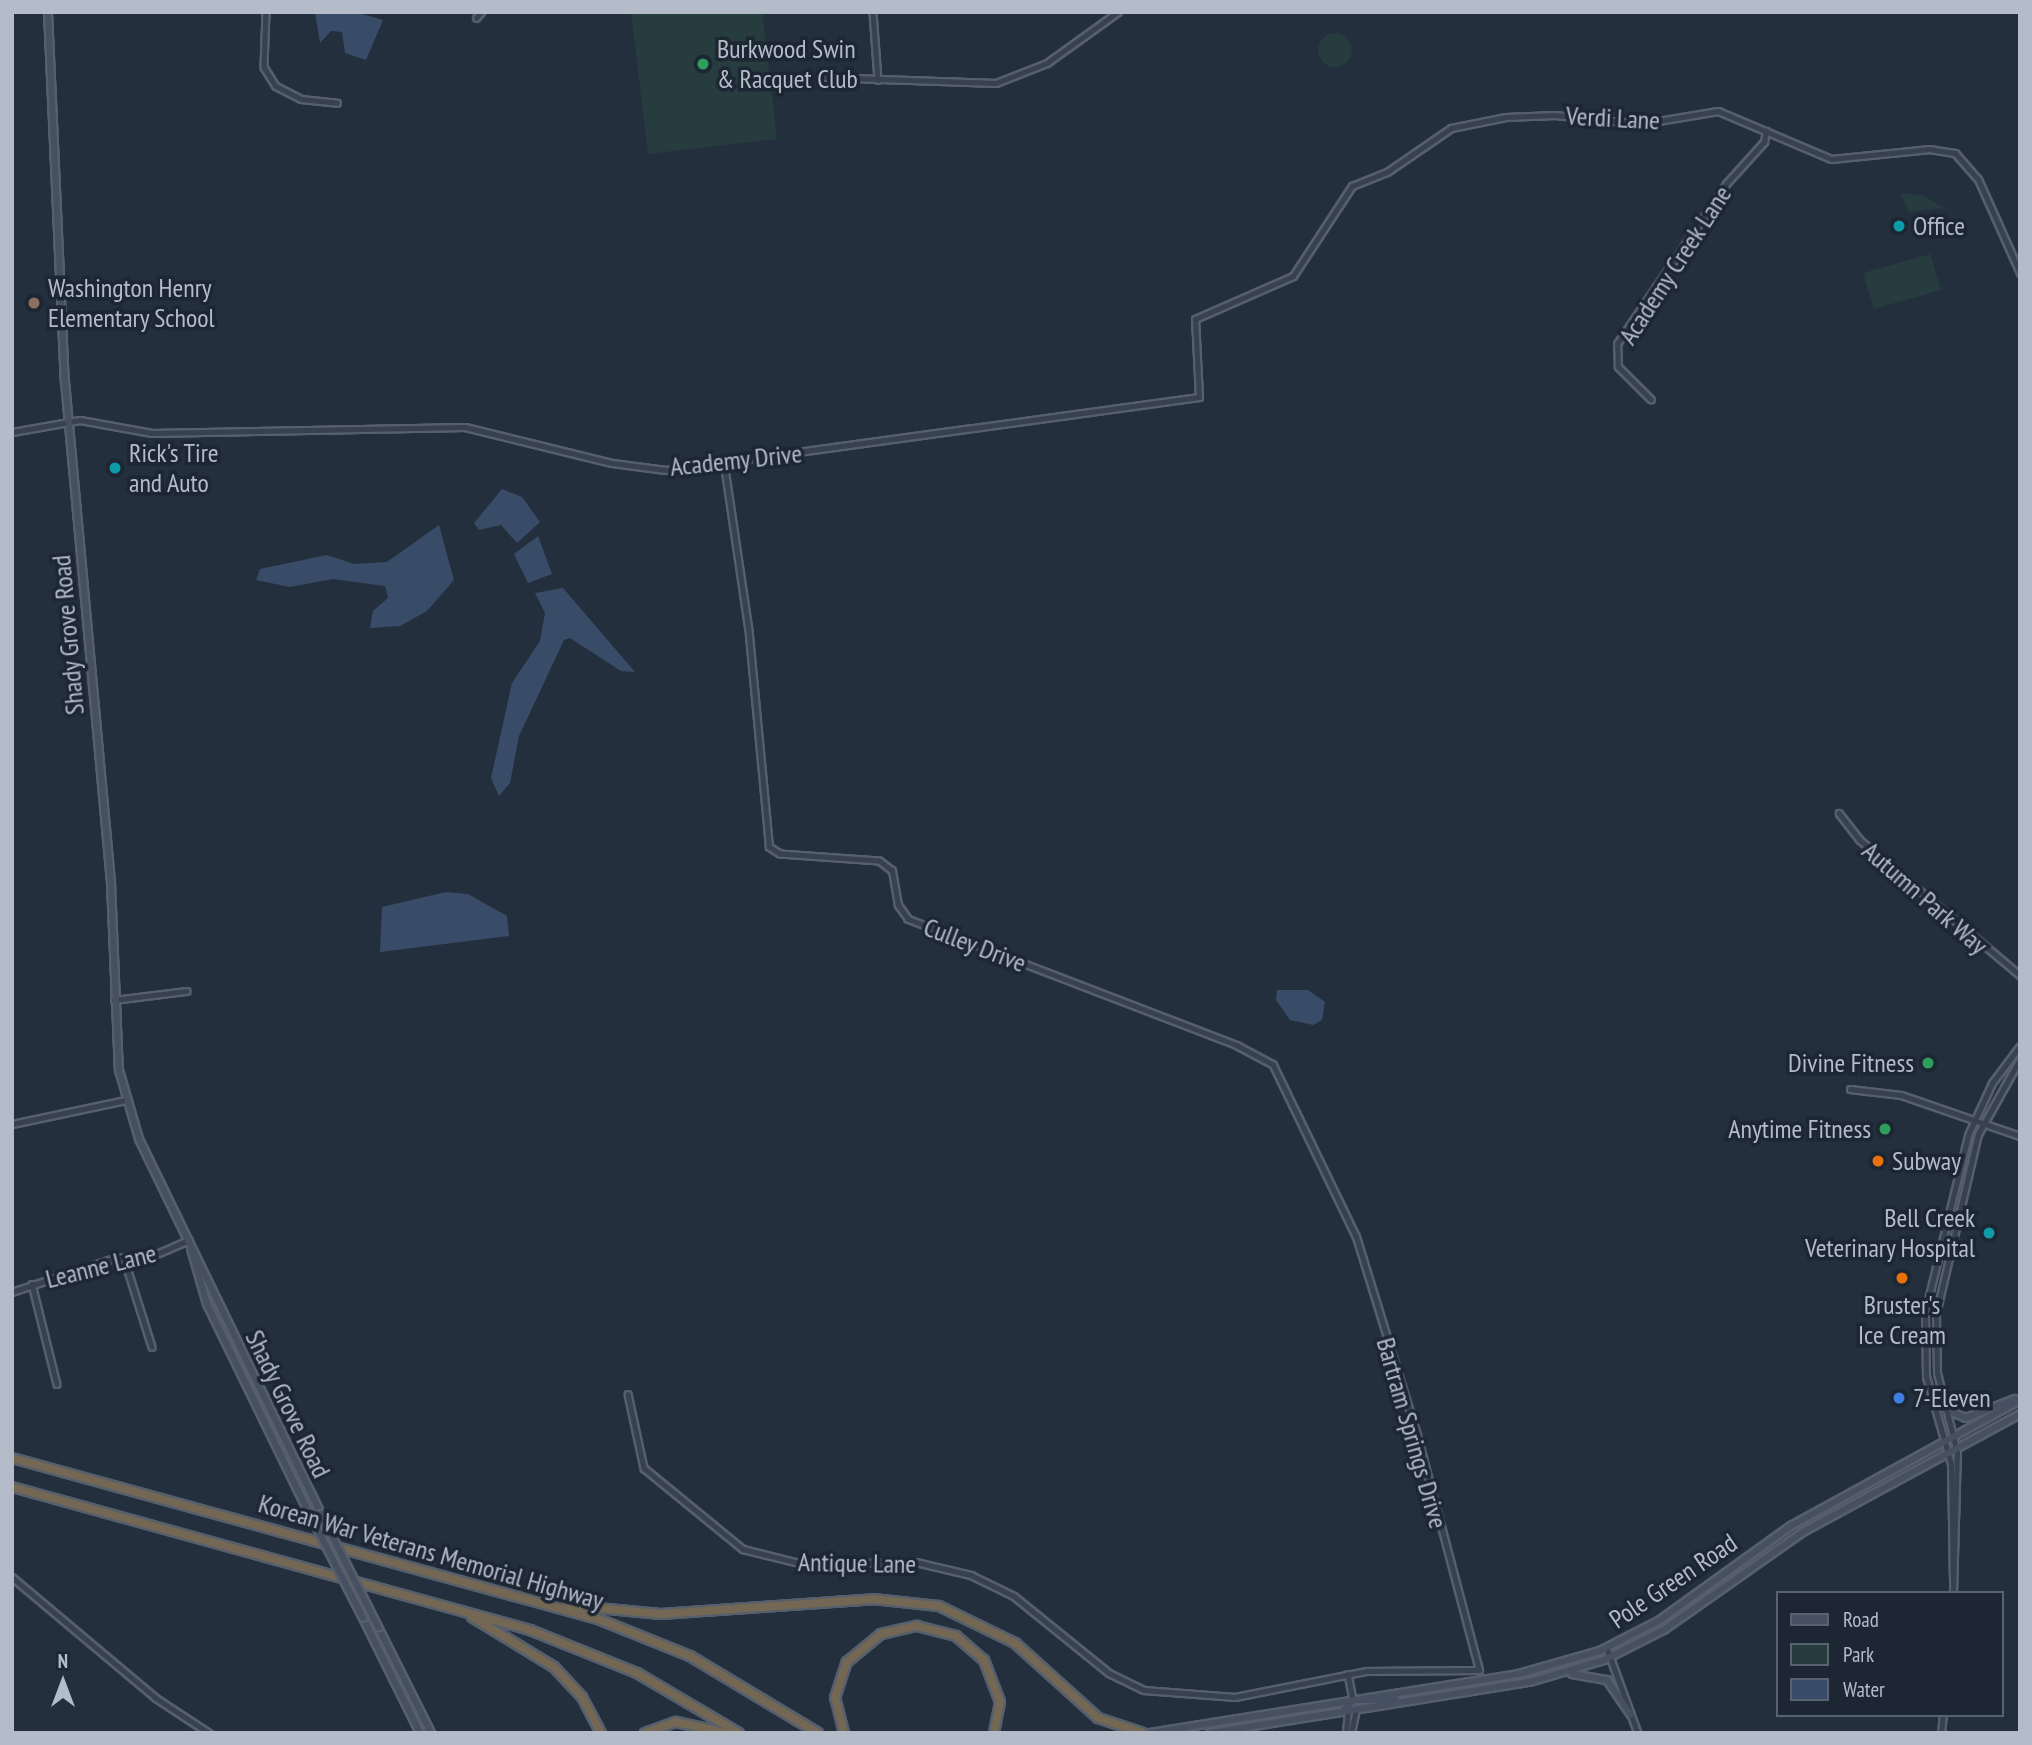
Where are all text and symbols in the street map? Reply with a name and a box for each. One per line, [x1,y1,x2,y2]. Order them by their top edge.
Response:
place label: Burkwood Swin & Racquet Club [717,33,858,94]
marker: Burkwood Swin & Racquet Club [695,56,711,72]
street label: Verdi Lane [1565,100,1661,136]
street label: Academy Creek Lane [1612,179,1738,351]
place label: Office [1913,210,1965,242]
marker: Office [1891,218,1907,234]
place label: Washington Henry Elementary School [48,272,215,334]
marker: Washington Henry Elementary School [26,295,42,311]
place label: Rick's Tire and Auto [129,437,219,498]
street label: Academy Drive [668,438,804,482]
marker: Rick's Tire and Auto [107,460,123,476]
street label: Shady Grove Road [45,553,91,717]
street label: Autumn Park Way [1856,835,1994,961]
street label: Culley Drive [919,911,1031,979]
place label: Divine Fitness [1788,1047,1914,1079]
marker: Divine Fitness [1920,1055,1936,1071]
place label: Anytime Fitness [1728,1113,1871,1145]
marker: Anytime Fitness [1877,1121,1893,1137]
place label: Subway [1892,1145,1961,1177]
marker: Subway [1870,1153,1886,1169]
place label: Bell Creek Veterinary Hospital [1804,1202,1975,1264]
marker: Bell Creek Veterinary Hospital [1981,1225,1997,1241]
street label: Leanne Lane [42,1237,160,1295]
marker: Bruster's Ice Cream [1894,1270,1910,1286]
place label: Bruster's Ice Cream [1858,1289,1946,1350]
street label: Shady Grove Road [239,1325,337,1483]
street label: Bartram Springs Drive [1370,1334,1454,1532]
place label: 7-Eleven [1913,1382,1991,1414]
marker: 7-Eleven [1891,1390,1907,1406]
street label: Korean War Veterans Memorial Highway [255,1488,607,1616]
street label: Pole Green Road [1603,1527,1743,1635]
street label: Antique Lane [798,1546,916,1580]
legend [1776,1591,2004,1717]
text: Road [1843,1606,1879,1633]
text: Park [1843,1641,1874,1668]
north arrow [28,1647,98,1717]
text: N [58,1649,68,1673]
text: Water [1843,1676,1885,1703]

